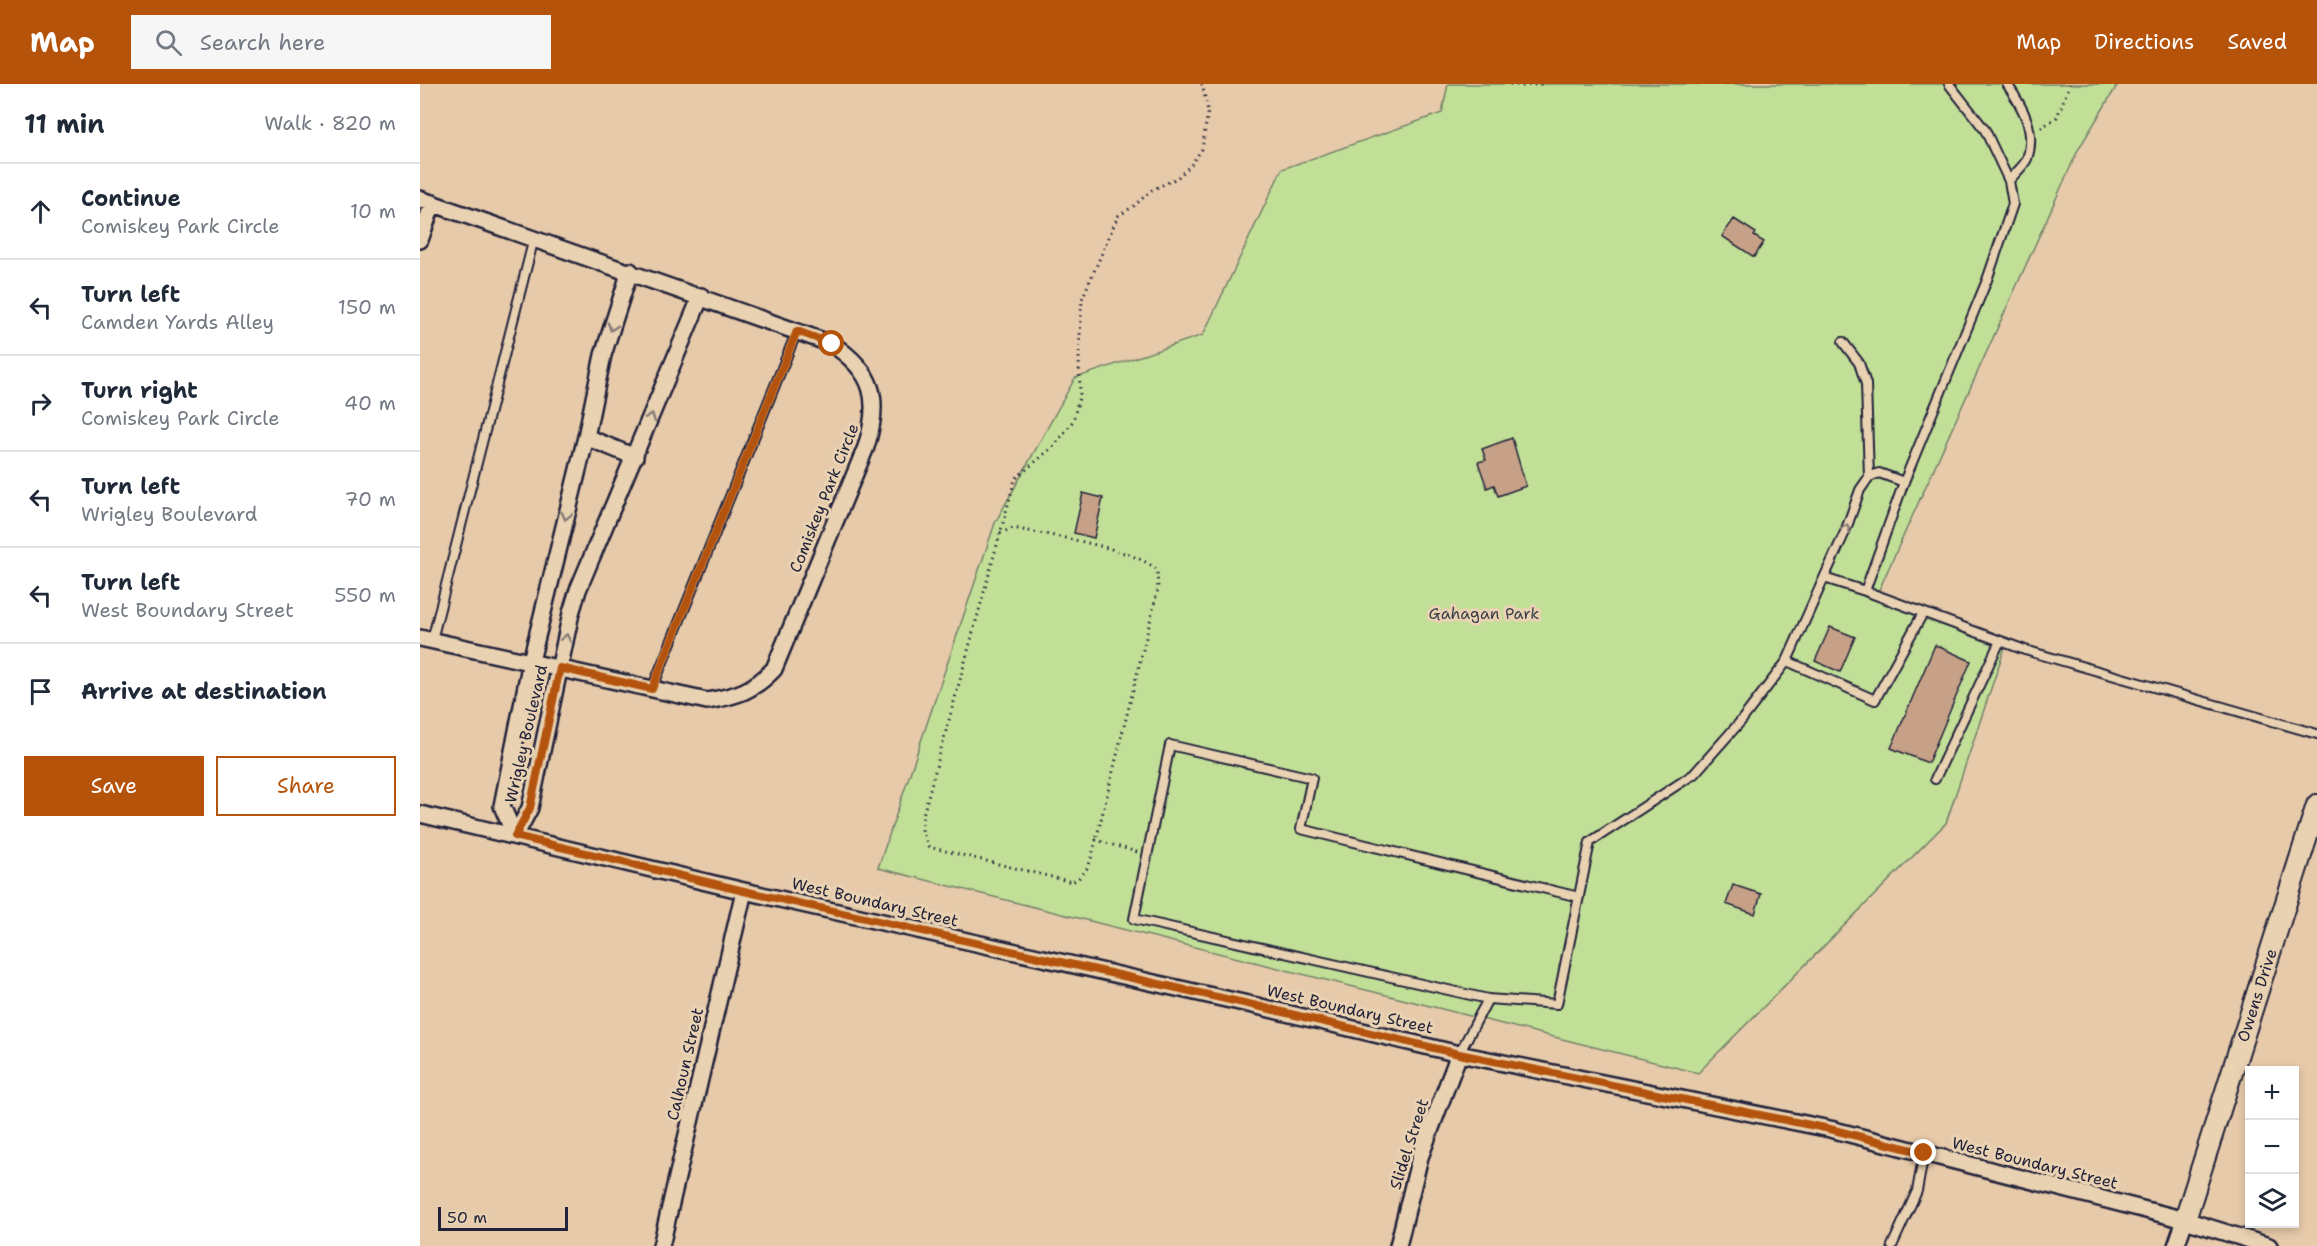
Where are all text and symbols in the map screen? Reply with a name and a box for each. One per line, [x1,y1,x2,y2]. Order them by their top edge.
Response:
search box [131,15,551,69]
text: Map [30,23,95,61]
icon: search [152,26,185,59]
text: Search here [200,28,325,57]
text: Map [2016,28,2061,56]
text: Directions [2094,28,2194,56]
text: Saved [2227,28,2287,56]
text: 11 min [24,106,105,141]
text: Walk · 820 m [264,110,396,136]
text: Continue [81,184,181,213]
icon: ahead [24,195,57,228]
text: 10 m [350,198,396,224]
text: Comiskey Park Circle [81,213,279,239]
text: Turn left [81,280,180,309]
icon: left [24,291,57,324]
text: 150 m [338,294,396,320]
text: Camden Yards Alley [81,309,274,335]
one-way arrow [607,321,619,332]
route start [818,330,844,356]
text: Turn right [81,376,198,405]
icon: right [24,387,57,420]
text: 40 m [344,390,396,416]
text: Comiskey Park Circle [81,405,279,431]
one-way arrow [644,413,656,424]
street label: Comiskey Park Circle [785,420,863,576]
text: Turn left [81,472,180,501]
icon: left [24,483,57,516]
text: 70 m [344,486,396,512]
text: Wrigley Boulevard [81,501,257,527]
one-way arrow [561,511,574,521]
one-way arrow [1839,523,1852,534]
text: Turn left [81,568,180,597]
icon: left [24,579,57,612]
text: 550 m [334,582,396,608]
text: West Boundary Street [81,597,294,623]
park label: Gahagan Park [1429,603,1539,624]
one-way arrow [559,633,572,643]
street label: Wrigley Boulevard [500,663,552,805]
icon: arrive [24,675,57,708]
text: Arrive at destination [81,677,327,706]
button: Save [24,756,204,816]
button: Share [216,756,396,816]
street label: West Boundary Street [790,873,960,931]
street label: Owens Drive [2232,946,2281,1044]
street label: West Boundary Street [1265,980,1435,1038]
street label: Calhoun Street [662,1006,708,1122]
map controls [2245,1066,2299,1228]
button: + [2245,1066,2299,1120]
street label: Slidel Street [1384,1096,1434,1192]
button: − [2245,1120,2299,1174]
street label: West Boundary Street [1950,1132,2120,1194]
route end [1910,1139,1936,1165]
button: layers [2245,1174,2299,1228]
scale bar [438,1204,568,1232]
text: 50 m [447,1207,487,1228]

